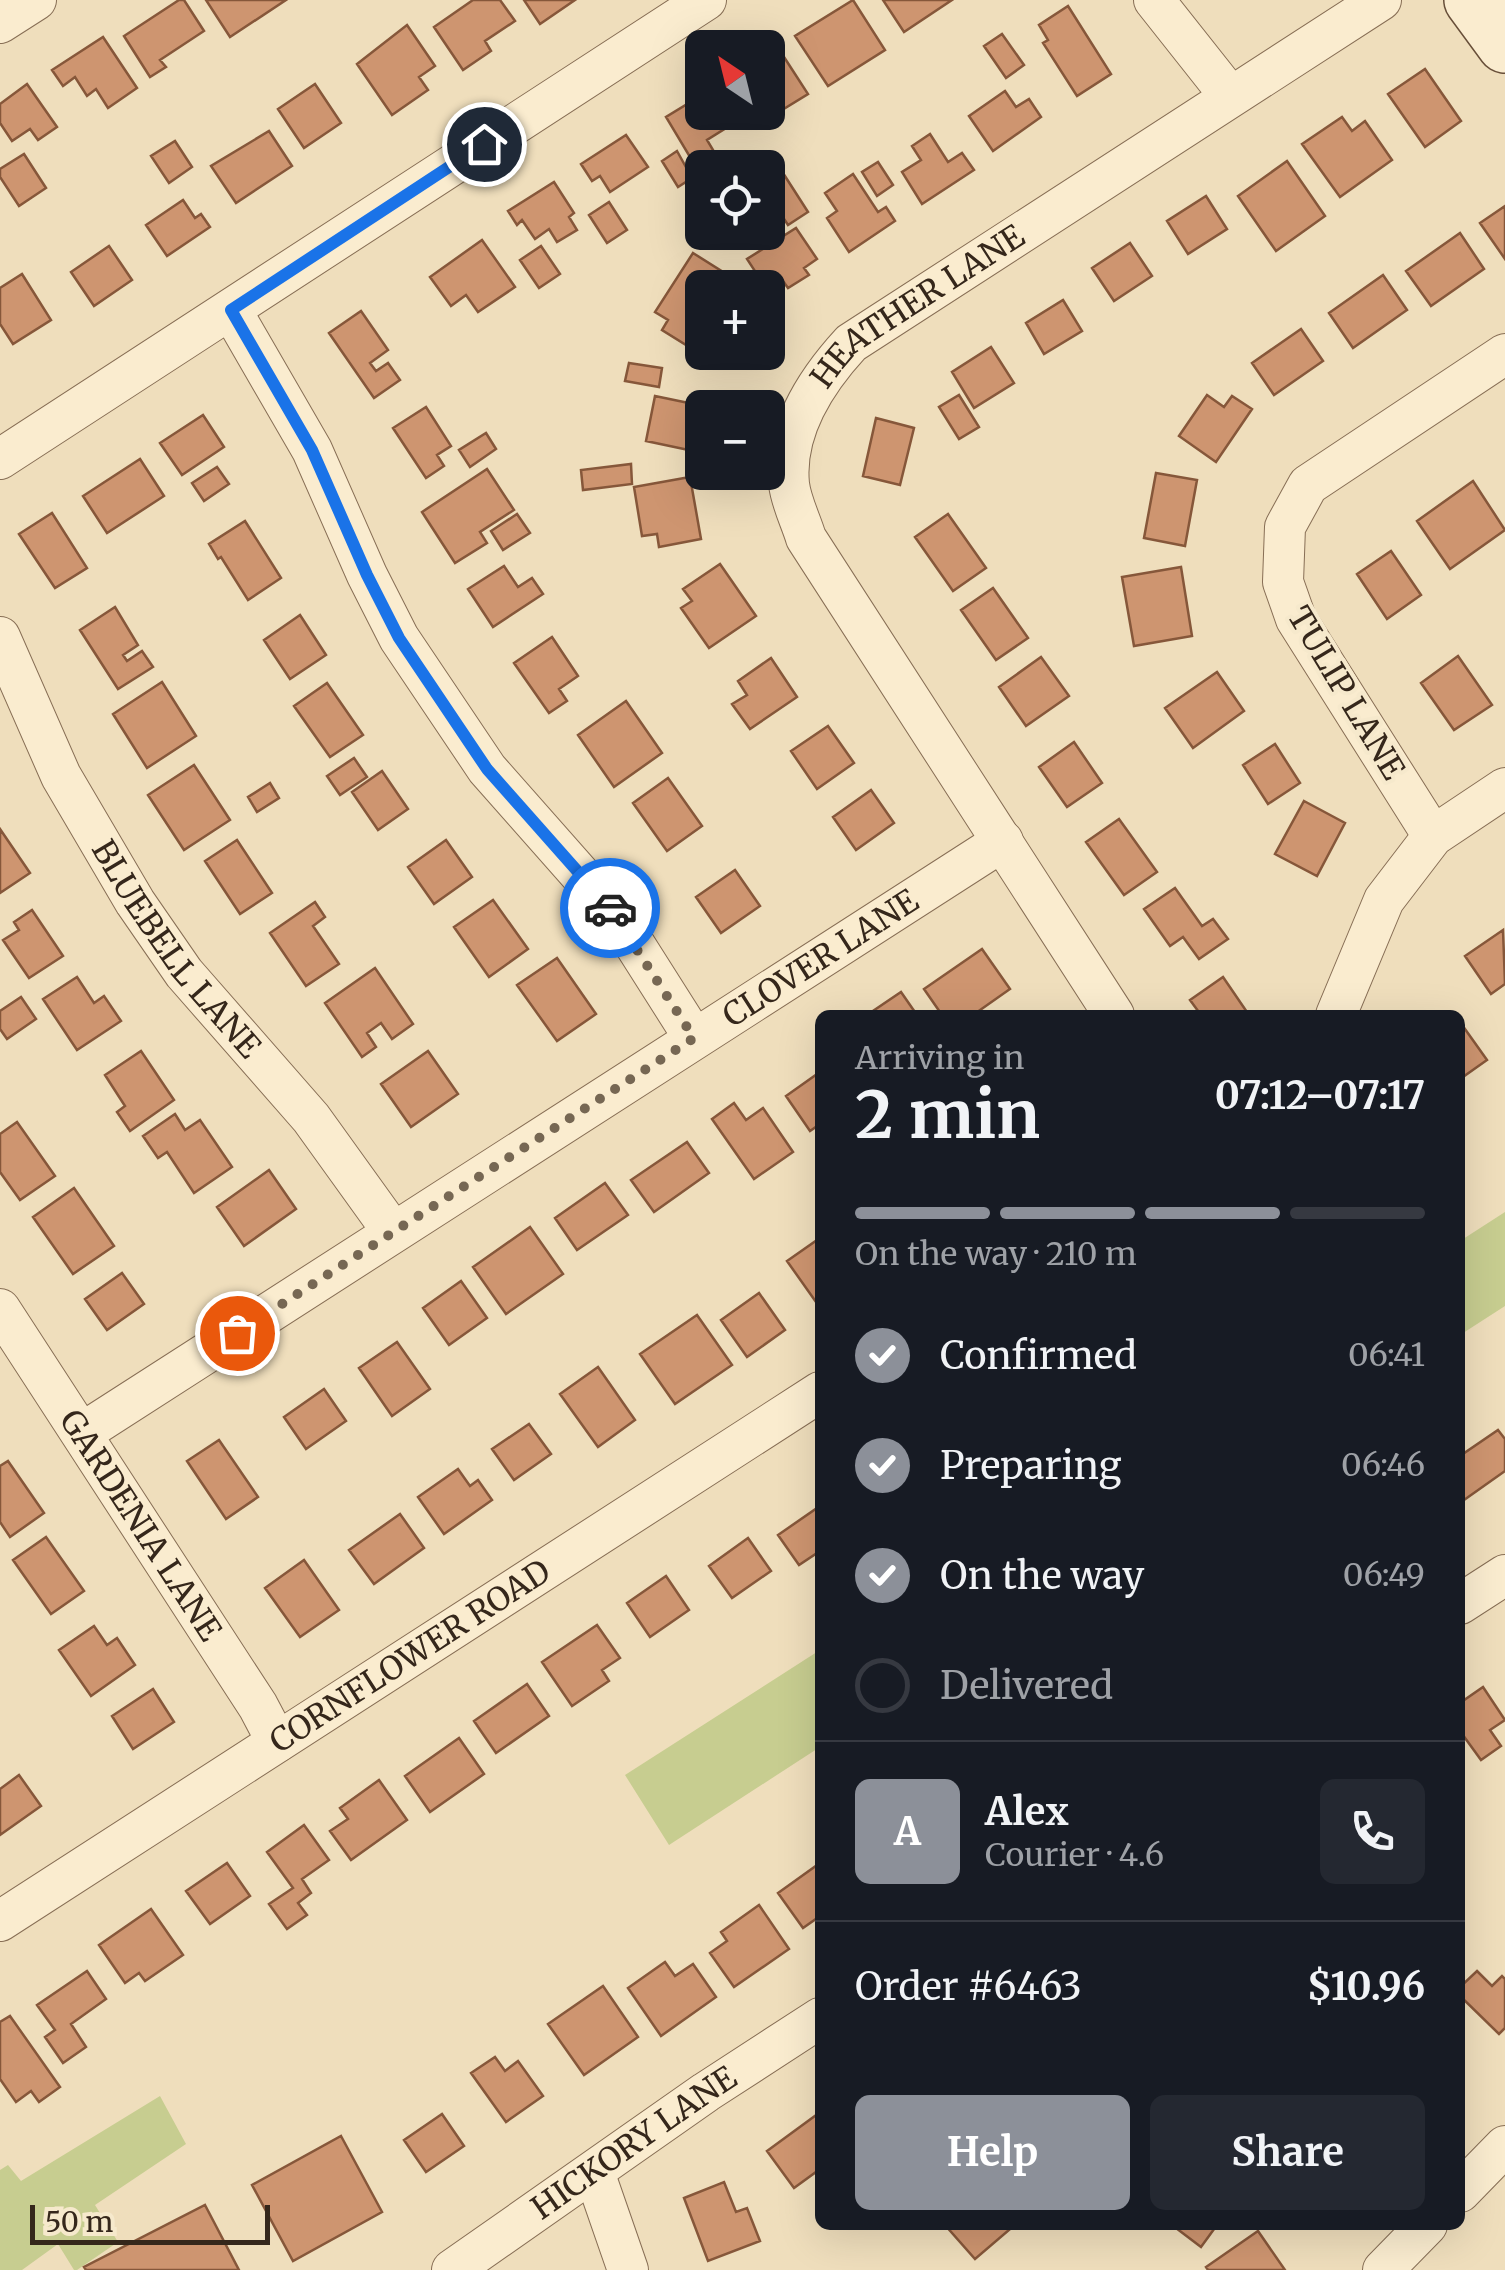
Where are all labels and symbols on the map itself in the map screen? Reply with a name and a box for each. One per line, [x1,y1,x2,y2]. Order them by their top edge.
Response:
north arrow [685,30,785,130]
pin [442,102,527,187]
street label: HEATHER LANE [802,216,1032,396]
street label: TULIP LANE [1279,599,1414,787]
street label: BLUEBELL LANE [83,833,270,1067]
courier [560,858,660,958]
street label: CLOVER LANE [715,880,926,1036]
pin [195,1291,280,1376]
street label: GARDENIA LANE [51,1402,231,1649]
street label: CORNFLOWER ROAD [262,1551,558,1762]
street label: HICKORY LANE [524,2057,744,2228]
scale bar [30,2200,270,2244]

